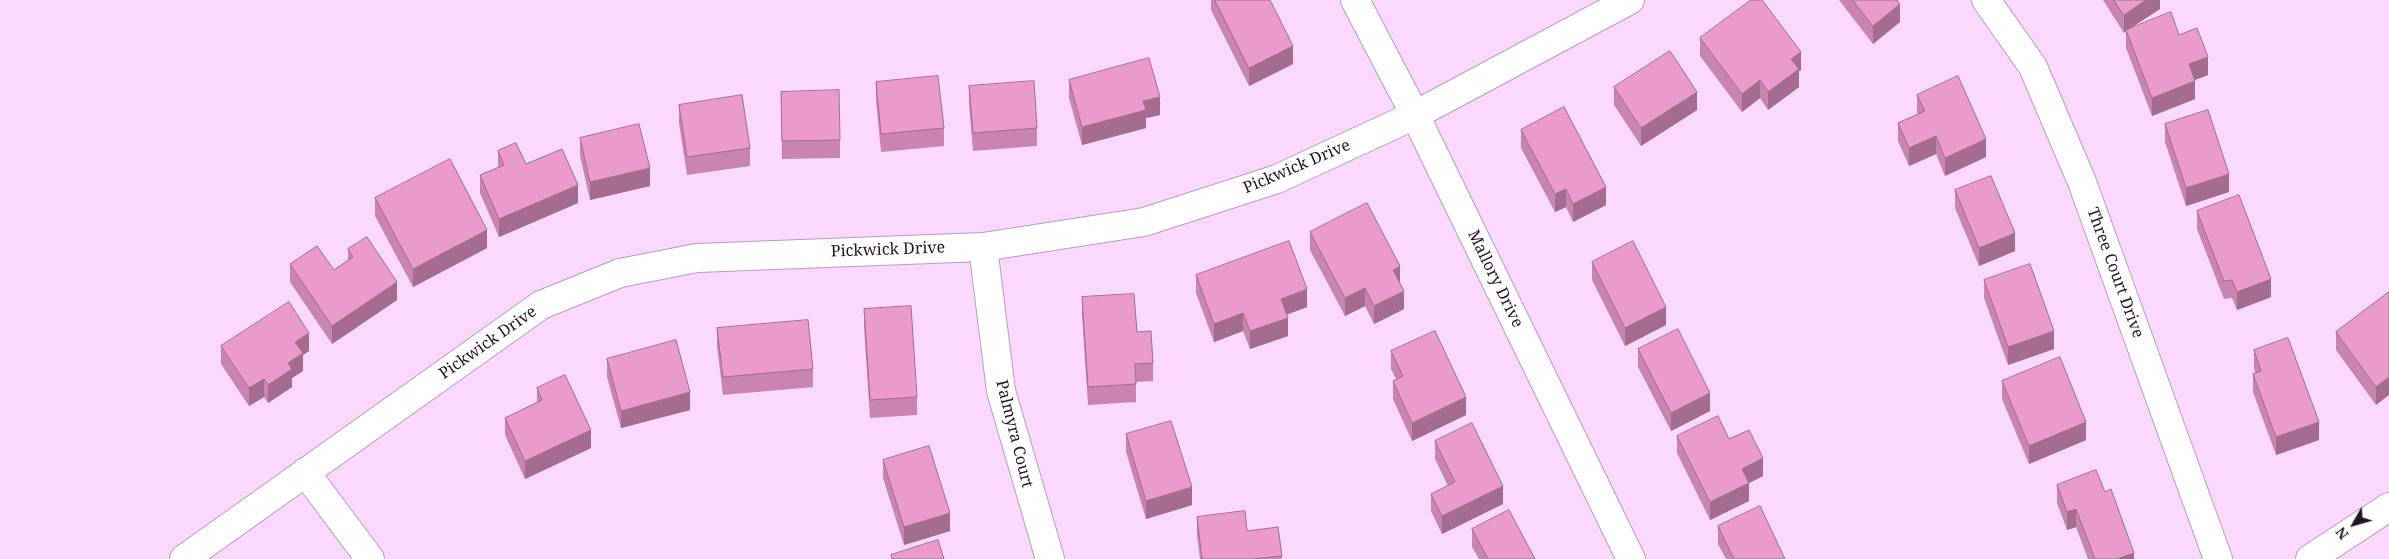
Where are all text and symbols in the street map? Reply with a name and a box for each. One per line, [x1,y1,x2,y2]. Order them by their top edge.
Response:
street label: Pickwick Drive [1241,136,1353,198]
street label: Three Court Drive [2082,205,2148,341]
street label: Mallory Drive [1463,227,1527,331]
street label: Pickwick Drive [830,238,946,262]
street label: Pickwick Drive [436,302,540,384]
street label: Palmyra Court [991,378,1037,490]
north arrow [2329,499,2379,549]
text: N [2331,523,2353,544]

